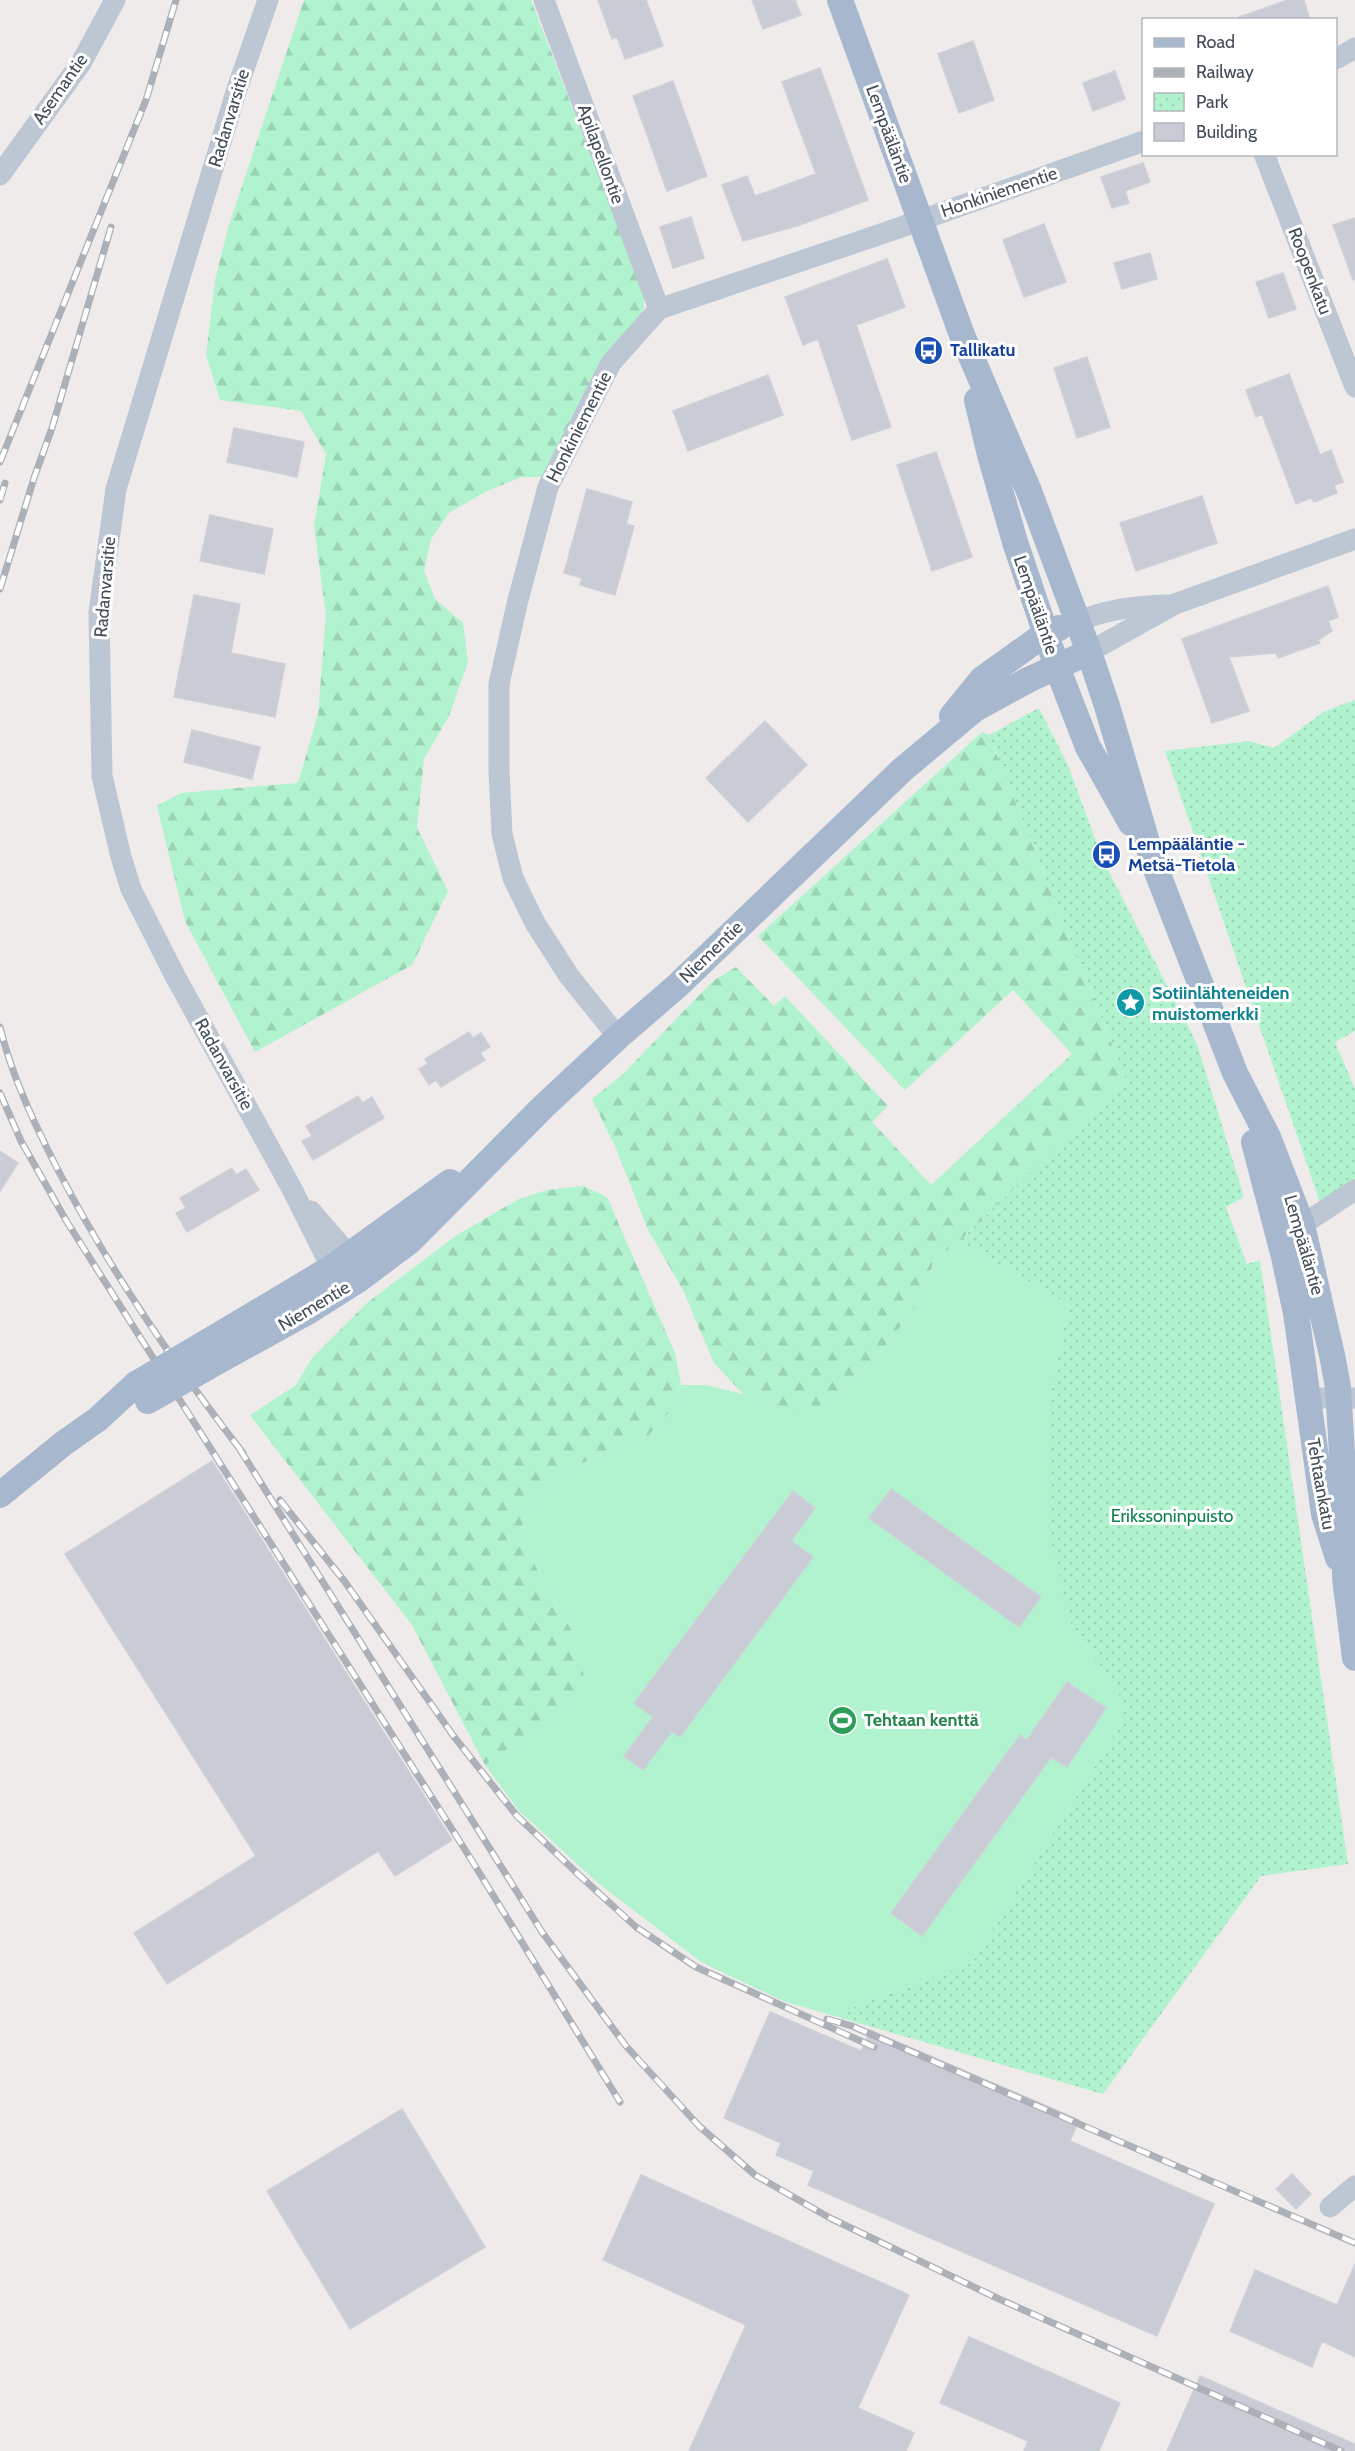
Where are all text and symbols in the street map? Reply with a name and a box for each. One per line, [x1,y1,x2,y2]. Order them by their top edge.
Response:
legend [1142,18,1337,156]
text: Road [1196,31,1235,53]
street label: Asemantie [28,49,92,129]
text: Railway [1196,61,1254,83]
street label: Radanvarsitie [204,66,254,170]
street label: Lempääläntie [861,82,917,186]
text: Park [1196,91,1229,113]
street label: Apilapellontie [573,101,629,207]
text: Building [1196,121,1258,143]
street label: Honkiniementie [938,162,1060,222]
street label: Roopenkatu [1283,224,1337,318]
bus stop icon: Tallikatu [913,334,945,366]
place label: Tallikatu [950,339,1015,361]
street label: Honkiniementie [542,368,616,486]
street label: Radanvarsitie [90,536,120,638]
street label: Lempääläntie [1009,553,1063,657]
place label: Lempääläntie - Metsä-Tietola [1128,833,1245,876]
bus stop icon: Lempääläntie - Metsä-Tietola [1091,838,1123,870]
street label: Niementie [675,916,747,988]
place label: Sotiinlähteneiden muistomerkki [1152,982,1289,1025]
place icon: Sotiinlähteneiden muistomerkki [1115,987,1147,1019]
street label: Radanvarsitie [190,1014,258,1114]
street label: Lempääläntie [1279,1192,1329,1298]
street label: Niementie [274,1276,354,1336]
street label: Tehtaankatu [1302,1437,1340,1531]
park label: Erikssoninpuisto [1111,1505,1233,1527]
sports icon: Tehtaan kenttä [827,1704,859,1736]
place label: Tehtaan kenttä [864,1709,979,1731]

